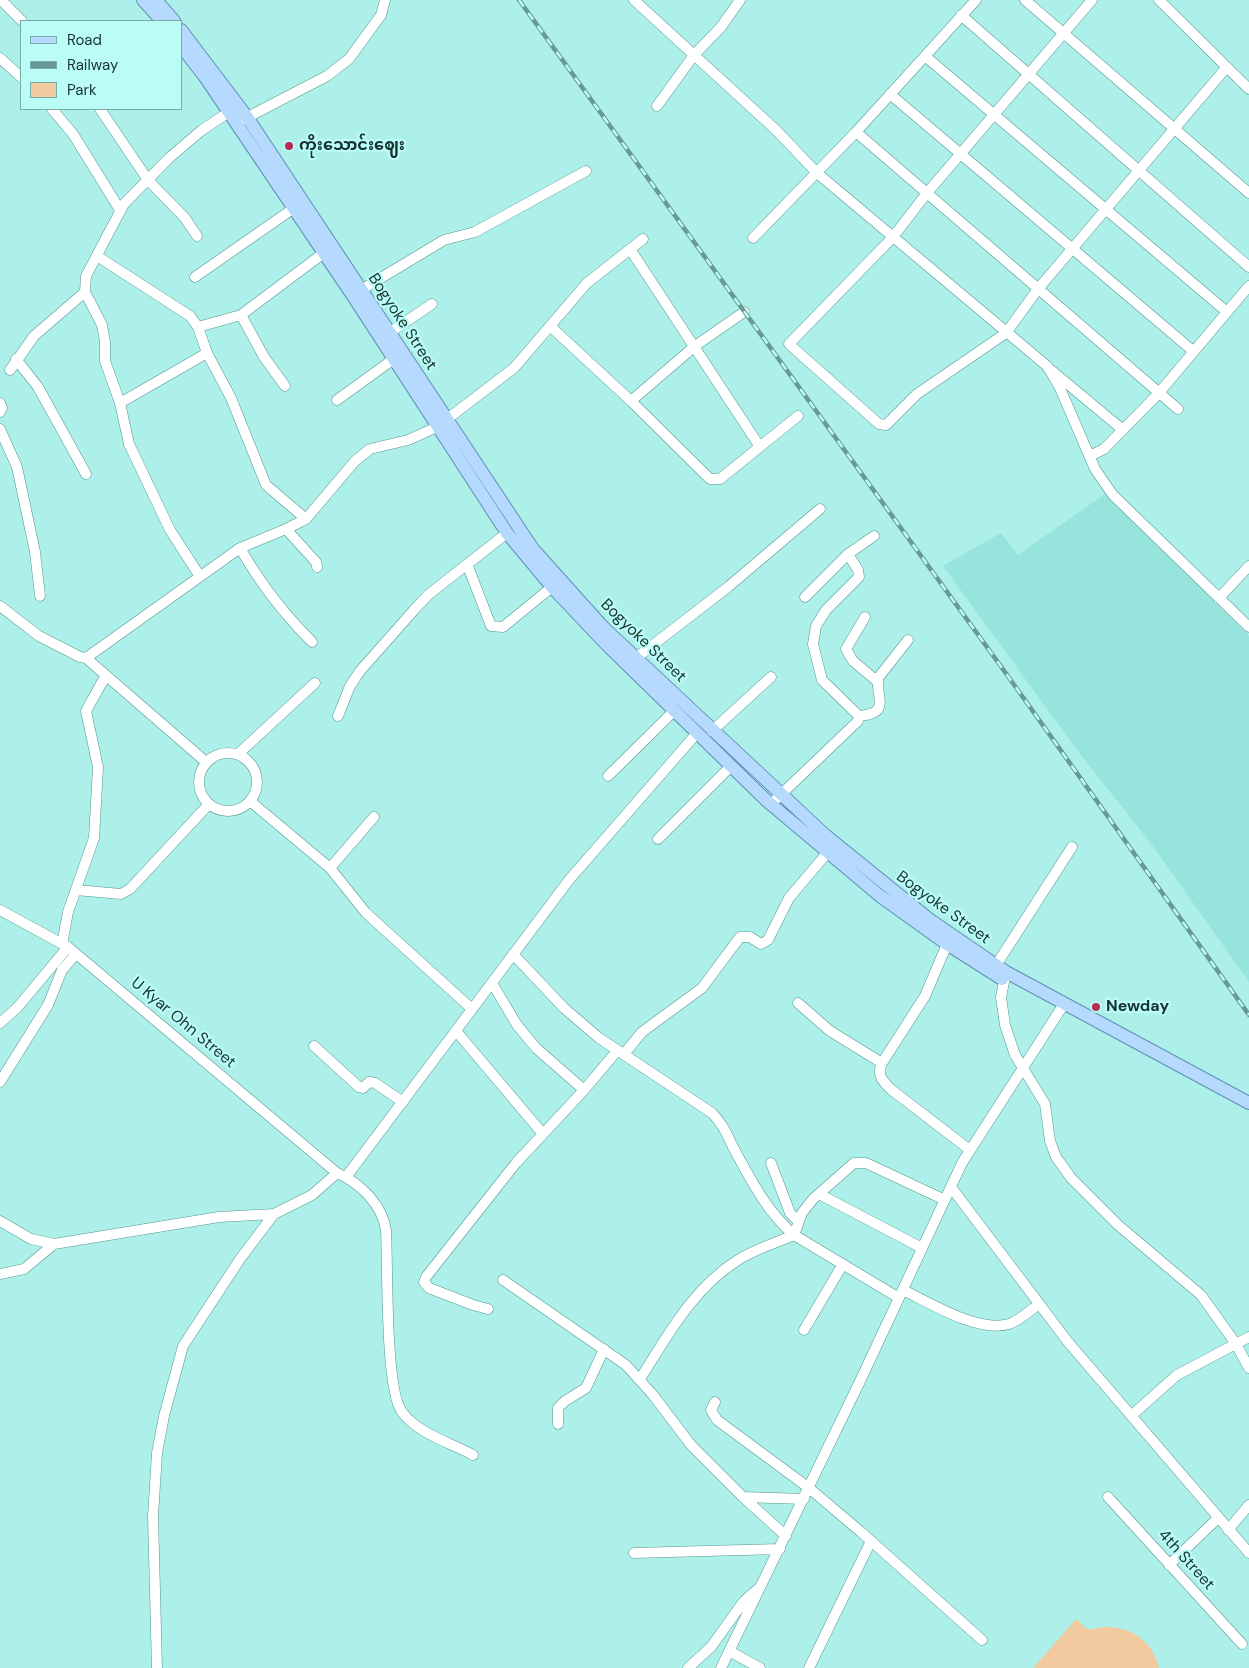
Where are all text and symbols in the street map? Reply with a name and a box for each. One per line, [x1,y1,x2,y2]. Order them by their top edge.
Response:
legend [20,20,182,110]
text: Road [67,30,102,50]
text: Railway [67,55,118,75]
text: Park [67,80,97,100]
place label: ကိုးသောင်းဈေး [299,136,405,156]
marker: ကိုးသောင်းဈေး [283,140,295,152]
street label: Bogyoke Street [364,270,440,374]
street label: Bogyoke Street [596,595,690,687]
street label: Bogyoke Street [892,867,994,949]
street label: U Kyar Ohn Street [127,974,239,1072]
place label: Newday [1106,997,1169,1017]
marker: Newday [1090,1001,1102,1013]
street label: 4th Street [1154,1526,1218,1594]

